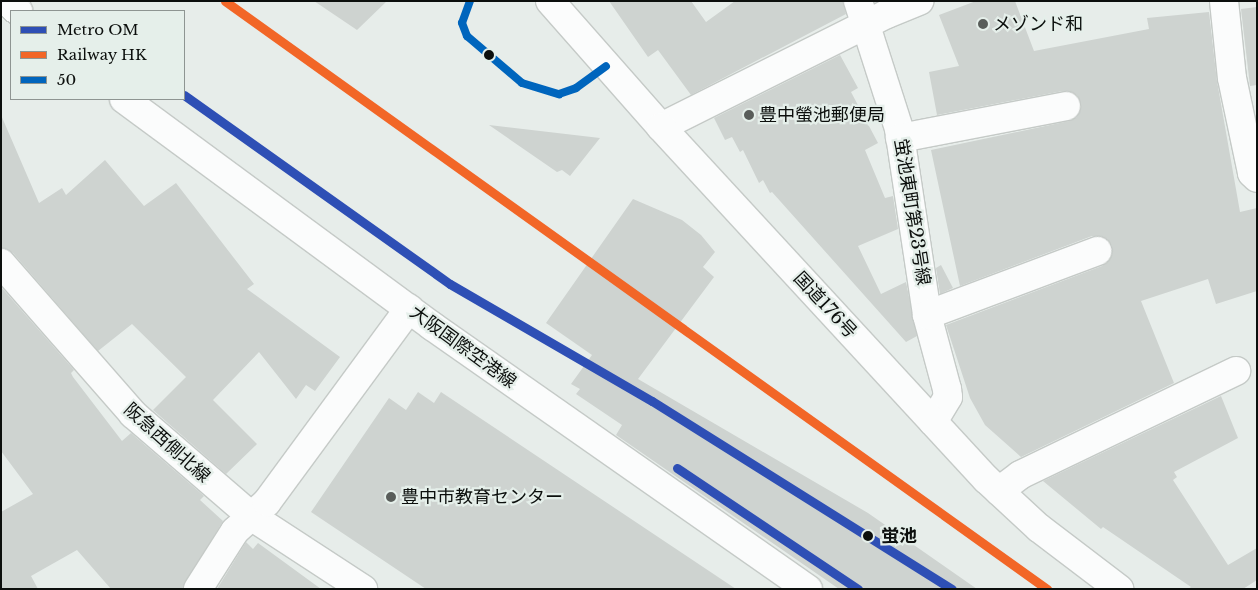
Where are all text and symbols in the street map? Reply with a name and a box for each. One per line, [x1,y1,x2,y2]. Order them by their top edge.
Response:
legend [10,10,185,100]
place label: メゾンド和 [993,13,1083,35]
marker: メゾンド和 [977,18,989,30]
text: Metro OM [57,20,139,39]
text: Railway HK [57,45,147,64]
unlabelled marker [484,50,494,60]
text: 50 [57,70,76,89]
place label: 豊中螢池郵便局 [759,104,885,126]
marker: 豊中螢池郵便局 [743,109,755,121]
street label: 蛍池東町第23号線 [890,137,934,287]
street label: 国道176号 [789,267,861,343]
street label: 大阪国際空港線 [406,301,520,393]
street label: 阪急西側北線 [120,399,214,487]
place label: 豊中市教育センター [401,486,563,508]
marker: 豊中市教育センター [385,491,397,503]
place label: 蛍池 [881,525,917,547]
marker: 蛍池 [859,527,877,545]

